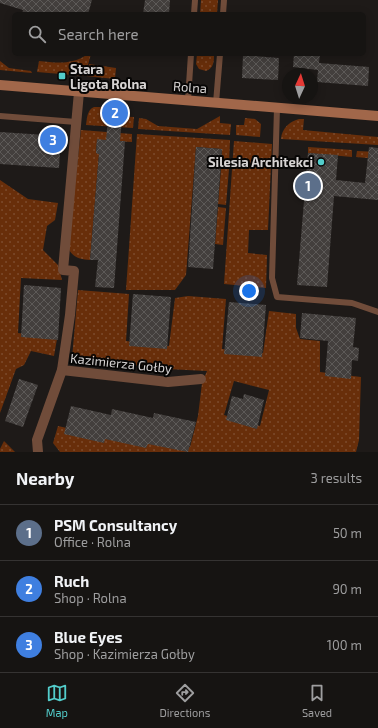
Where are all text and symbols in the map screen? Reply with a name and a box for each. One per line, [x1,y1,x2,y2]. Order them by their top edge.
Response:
search box [12,12,366,56]
icon: search [26,23,48,45]
text: Search here [58,25,139,43]
place label: Stara Ligota Rolna [70,61,147,92]
north arrow [282,68,318,104]
marker: Stara Ligota Rolna [57,71,67,81]
street label: Rolna [173,78,207,96]
pin: 2 [102,98,128,128]
pin: 3 [40,125,66,155]
place label: Silesia Architekci [208,154,313,170]
marker: Silesia Architekci [316,157,326,167]
pin: 1 [295,171,321,201]
your location [239,281,259,301]
street label: Kazimierza Gołby [69,350,173,376]
text: Nearby [16,468,74,488]
text: 3 results [311,470,362,486]
text: PSM Consultancy [54,516,177,534]
text: 1 [26,525,32,541]
text: 50 m [333,525,362,541]
text: Office · Rolna [54,534,131,550]
text: Ruch [54,572,89,590]
text: 2 [25,581,33,597]
text: 90 m [332,581,362,597]
text: Shop · Rolna [54,590,127,606]
text: Blue Eyes [54,628,123,646]
text: 3 [25,637,33,653]
text: 100 m [327,637,362,653]
text: Shop · Kazimierza Gołby [54,646,195,662]
tab: Map [46,682,68,719]
tab: Directions [160,682,210,719]
tab: Saved [302,682,332,719]

